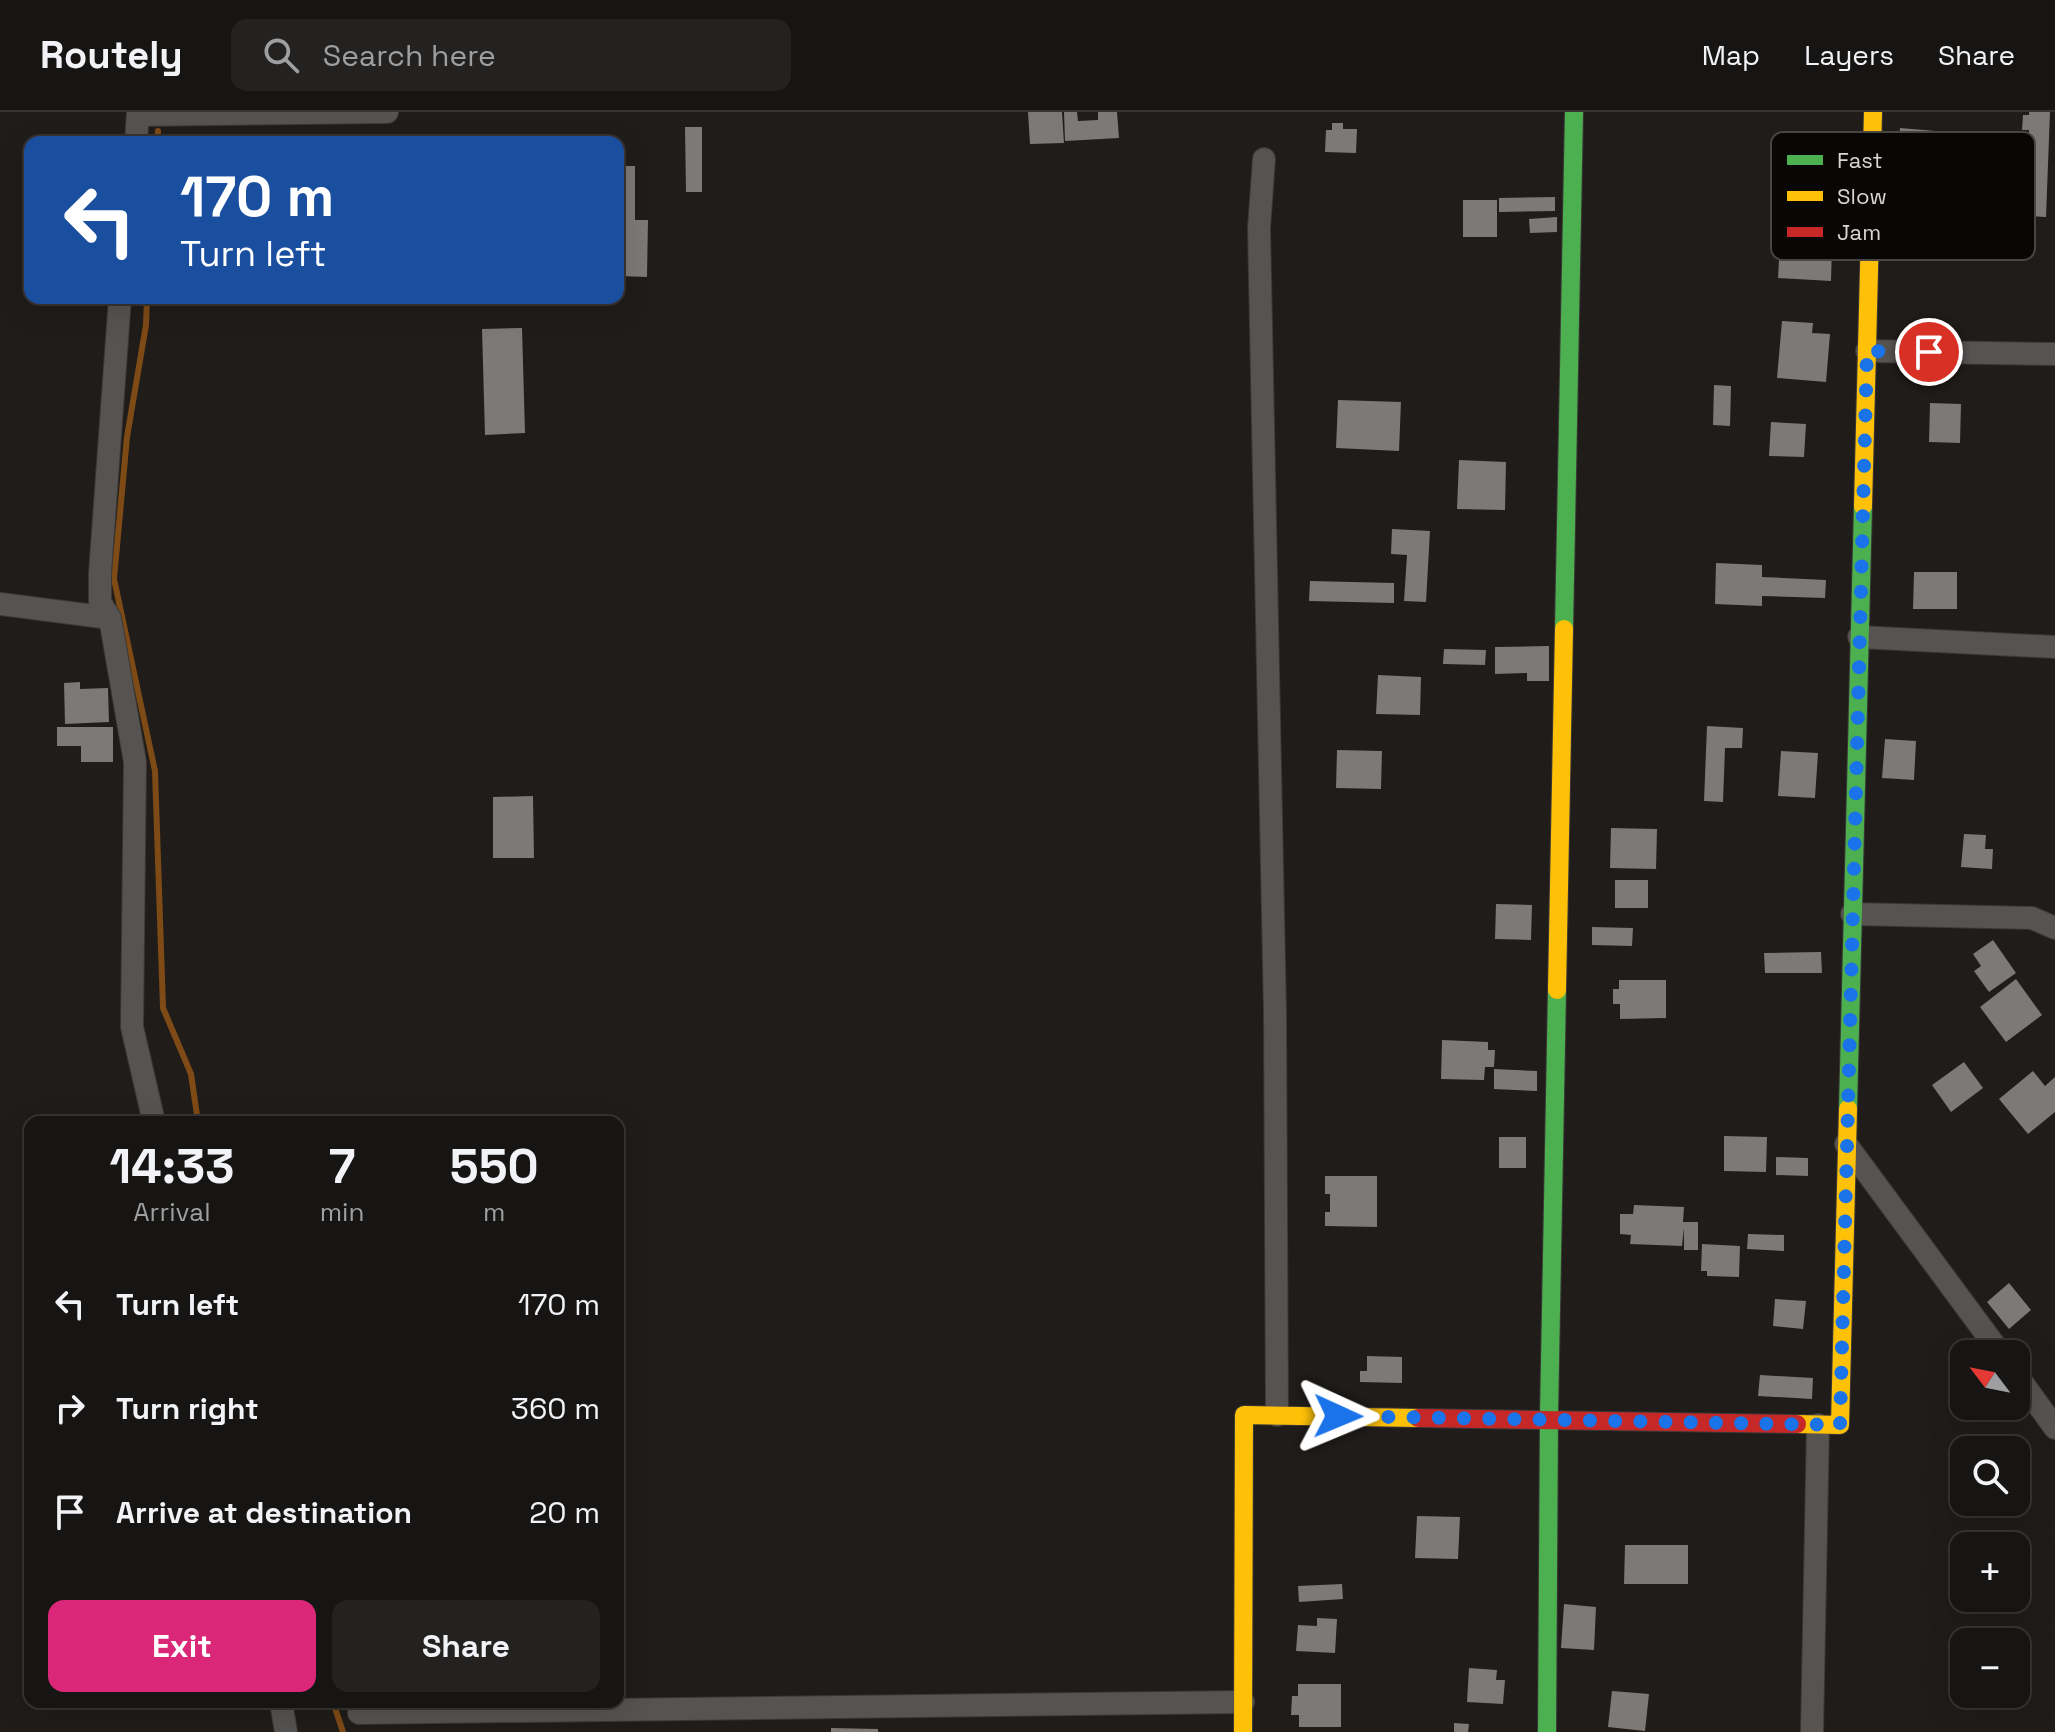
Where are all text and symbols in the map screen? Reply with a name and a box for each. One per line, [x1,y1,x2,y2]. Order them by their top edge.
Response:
search box [231,19,791,91]
text: Routely [40,31,183,79]
icon: search [259,33,303,77]
text: Search here [323,36,496,75]
text: Map [1702,37,1760,73]
text: Layers [1804,37,1894,73]
text: Share [1938,37,2015,73]
legend [1771,132,2035,260]
text: Fast [1837,146,1883,174]
text: 170 m [180,161,334,232]
icon: left [48,168,152,272]
text: Slow [1837,182,1887,210]
text: Jam [1837,218,1881,246]
text: Turn left [180,231,327,277]
pin [1895,318,1963,386]
icon: arrive [1907,330,1951,374]
text: 14:33 [109,1136,234,1197]
text: 7 [329,1136,355,1197]
text: 550 [450,1136,539,1197]
text: Arrival [133,1195,211,1229]
text: min [320,1195,364,1229]
text: m [483,1195,505,1229]
icon: left [48,1282,92,1326]
text: Turn left [116,1285,239,1324]
text: 170 m [518,1285,600,1324]
north arrow [1950,1340,2030,1420]
map controls [1950,1340,2030,1708]
position arrow [1296,1374,1380,1458]
icon: right [48,1386,92,1430]
text: Turn right [116,1389,259,1428]
text: 360 m [511,1389,600,1428]
button: search [1950,1436,2030,1516]
icon: arrive [48,1490,92,1534]
text: Arrive at destination [116,1493,412,1532]
text: 20 m [529,1493,600,1532]
button: + [1950,1532,2030,1612]
button: Exit [48,1600,316,1692]
button: Share [332,1600,600,1692]
button: − [1950,1628,2030,1708]

